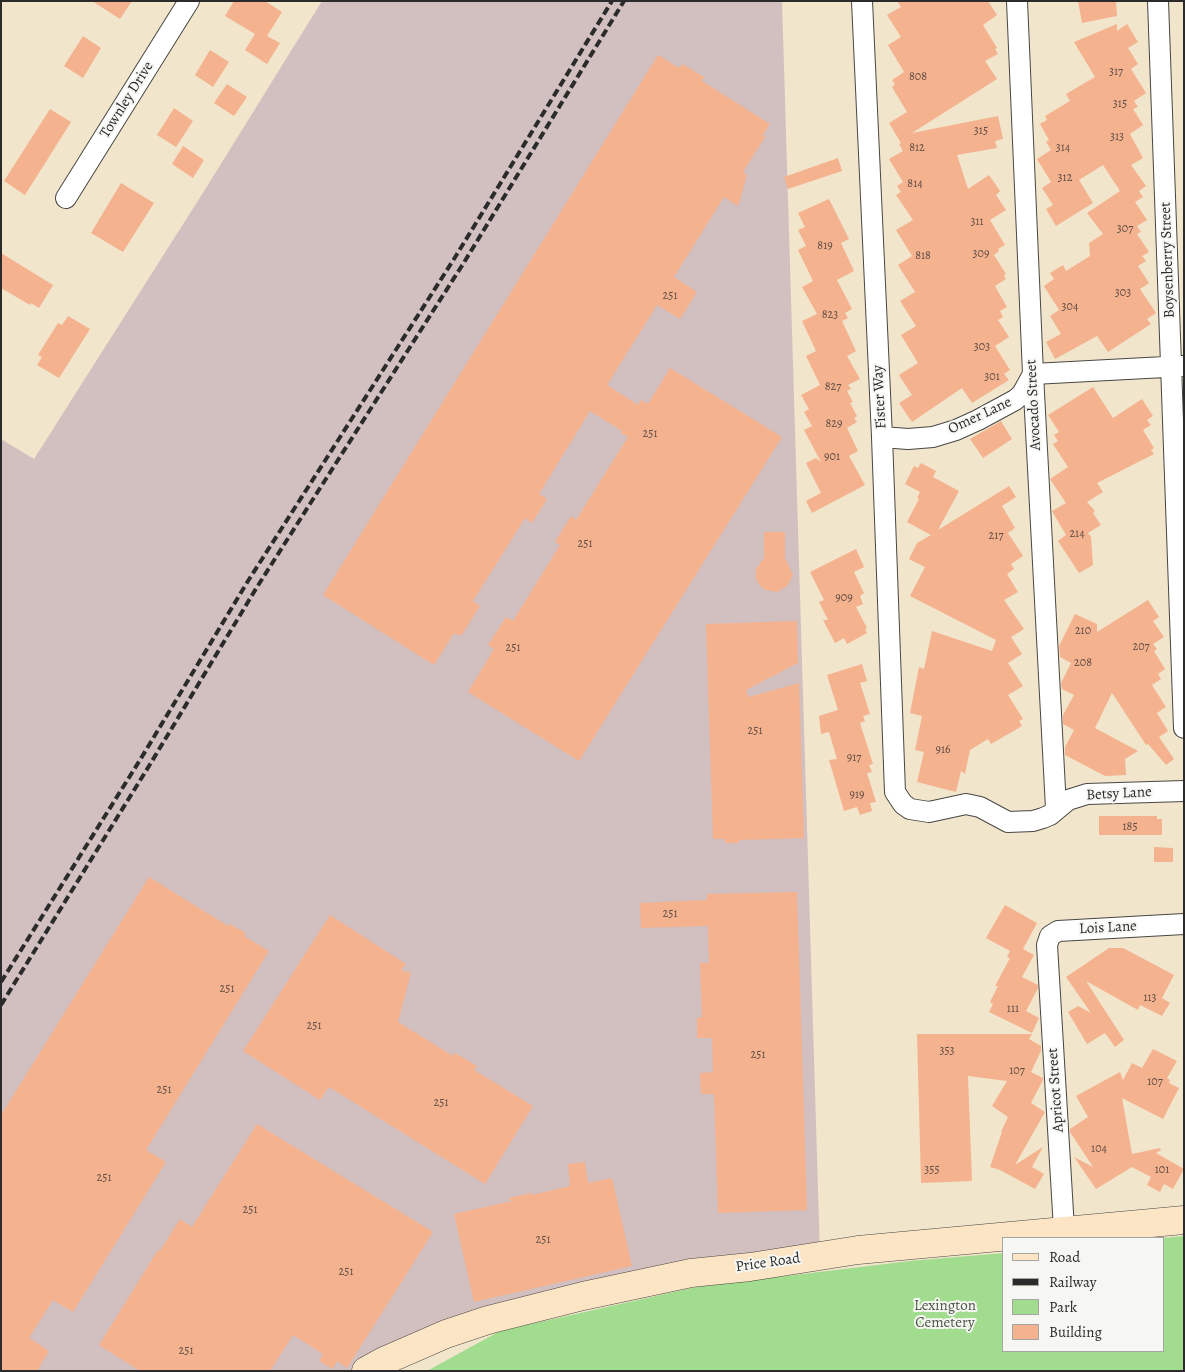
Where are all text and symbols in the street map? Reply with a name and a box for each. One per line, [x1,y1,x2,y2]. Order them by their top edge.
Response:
street label: Townley Drive [96,58,158,142]
house number: 317 [1109,65,1123,79]
house number: 808 [909,70,927,84]
house number: 315 [1113,97,1127,111]
house number: 315 [974,124,988,138]
house number: 313 [1110,130,1124,144]
house number: 812 [909,141,925,155]
house number: 314 [1056,141,1070,155]
house number: 312 [1058,171,1072,185]
house number: 814 [907,177,923,191]
street label: Boysenberry Street [1157,202,1179,318]
house number: 311 [970,215,984,229]
house number: 307 [1117,222,1133,236]
house number: 819 [817,239,833,253]
house number: 309 [973,247,989,261]
house number: 818 [915,249,931,263]
house number: 303 [1115,286,1131,300]
house number: 251 [663,289,677,303]
house number: 304 [1062,300,1078,314]
house number: 823 [822,308,838,322]
house number: 303 [974,340,990,354]
street label: Avocado Street [1023,359,1045,451]
street label: Fister Way [869,364,891,430]
house number: 301 [984,370,1000,384]
house number: 827 [825,380,841,394]
street label: Omer Lane [945,394,1015,438]
house number: 829 [826,417,842,431]
house number: 251 [643,427,657,441]
house number: 901 [824,450,840,464]
house number: 214 [1069,527,1085,541]
house number: 217 [989,529,1003,543]
house number: 251 [578,537,592,551]
house number: 909 [835,591,853,605]
house number: 210 [1075,624,1091,638]
house number: 207 [1132,640,1150,654]
house number: 251 [506,641,520,655]
house number: 208 [1074,656,1092,670]
house number: 251 [748,724,762,738]
house number: 916 [935,743,951,757]
house number: 917 [847,751,861,765]
street label: Betsy Lane [1086,783,1152,805]
house number: 919 [849,788,865,802]
house number: 185 [1122,820,1138,834]
house number: 251 [663,907,677,921]
street label: Lois Lane [1079,917,1137,939]
house number: 251 [220,982,234,996]
house number: 113 [1143,991,1157,1005]
house number: 111 [1007,1002,1019,1016]
house number: 251 [307,1019,321,1033]
house number: 353 [939,1044,955,1058]
street label: Apricot Street [1044,1047,1068,1133]
house number: 251 [751,1048,765,1062]
house number: 107 [1009,1064,1025,1078]
house number: 107 [1147,1075,1163,1089]
house number: 251 [157,1083,171,1097]
house number: 251 [434,1096,448,1110]
house number: 104 [1091,1142,1107,1156]
house number: 355 [924,1163,940,1177]
house number: 101 [1155,1163,1169,1177]
house number: 251 [97,1171,111,1185]
house number: 251 [243,1203,257,1217]
house number: 251 [536,1233,550,1247]
legend [1002,1237,1165,1352]
text: Road [1049,1247,1080,1267]
street label: Price Road [734,1250,802,1276]
house number: 251 [339,1265,353,1279]
text: Railway [1049,1272,1096,1292]
park label: Lexington Cemetery [914,1297,976,1332]
text: Park [1049,1297,1077,1317]
text: Building [1049,1322,1102,1342]
house number: 251 [179,1344,193,1358]

